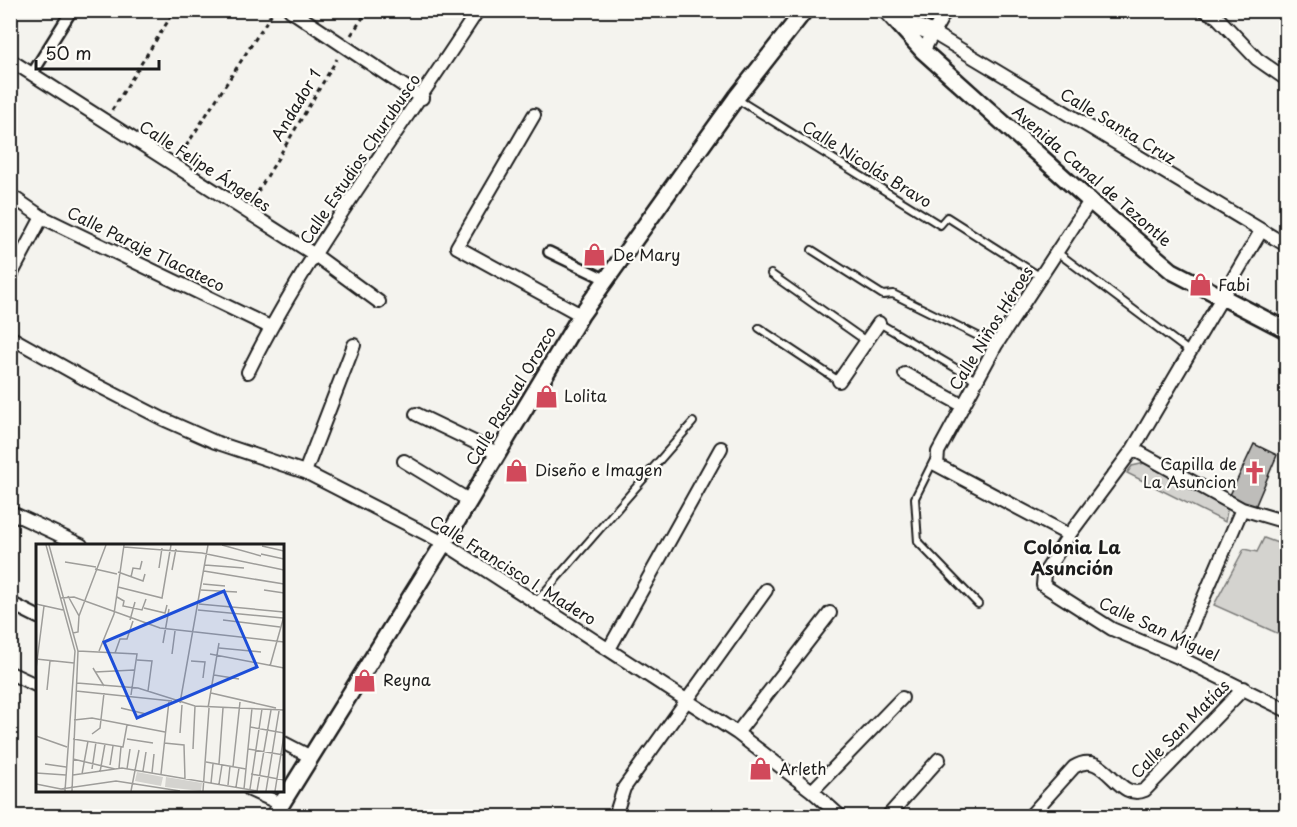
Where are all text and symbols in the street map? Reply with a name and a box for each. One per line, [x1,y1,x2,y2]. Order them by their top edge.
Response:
scale bar [36,33,159,71]
text: 50 m [45,39,92,66]
street label: Andador 1 [264,64,326,145]
street label: Calle Estudios Churubusco [293,68,425,249]
street label: Calle Santa Cruz [1056,81,1181,169]
street label: Avenida Canal de Tezontle [1008,99,1178,251]
street label: Calle Felipe Ángeles [135,114,276,217]
street label: Calle Nicolás Bravo [798,114,937,213]
street label: Calle Paraje Tlacateco [64,199,229,297]
shop icon: De Mary [582,242,608,268]
place label: De Mary [613,242,680,266]
street label: Calle Niños Héroes [942,261,1038,394]
shop icon: Fabi [1187,272,1213,298]
place label: Fabi [1218,272,1250,296]
street label: Calle Pascual Orozco [459,321,561,470]
shop icon: Lolita [533,383,559,409]
place label: Lolita [564,383,607,407]
place label: Capilla de La Asuncion [1143,451,1237,493]
shop icon: Diseño e Imagen [504,457,530,483]
place label: Diseño e Imagen [535,457,662,481]
church icon: Capilla de La Asuncion [1242,460,1268,486]
street label: Calle Francisco I. Madero [426,508,602,630]
district label: Colonia La Asunción [1023,533,1121,581]
inset map [36,544,284,791]
street label: Calle San Miguel [1095,590,1224,667]
shop icon: Reyna [352,667,378,693]
place label: Reyna [383,667,431,691]
street label: Calle San Matías [1124,673,1234,783]
shop icon: Arleth [748,756,774,782]
place label: Arleth [779,756,827,780]

